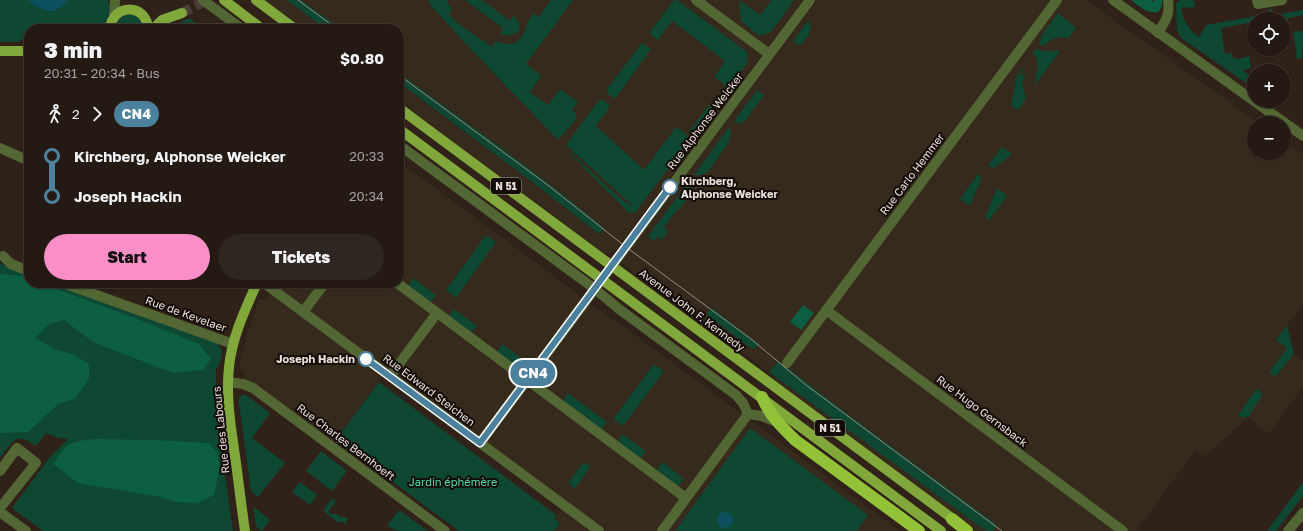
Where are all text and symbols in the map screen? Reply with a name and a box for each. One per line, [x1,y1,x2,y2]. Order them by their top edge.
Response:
map controls [1247,12,1291,160]
button: locate [1247,12,1291,56]
text: 3 min [44,36,102,63]
text: $0.80 [340,49,384,67]
button: + [1247,64,1291,108]
text: 20:31 – 20:34 · Bus [44,65,160,81]
street label: Rue Alphonse Weicker [664,69,746,172]
icon: walk [44,103,66,125]
icon: forward [86,103,108,125]
text: CN4 [122,105,151,122]
text: 2 [72,106,80,122]
button: − [1247,116,1291,160]
street label: Rue Carlo Hemmer [877,130,947,217]
text: Kirchberg, Alphonse Weicker [74,147,286,165]
text: 20:33 [349,148,384,164]
place label: Kirchberg, Alphonse Weicker [681,174,778,200]
road number: N 51 [491,178,521,194]
marker: Kirchberg, Alphonse Weicker [662,179,678,195]
text: Joseph Hackin [74,187,181,205]
text: 20:34 [349,188,384,204]
button: Start [44,234,210,280]
button: Tickets [218,234,384,280]
street label: Avenue John F. Kennedy [637,266,748,353]
street label: Rue de Kevelaer [144,293,229,334]
marker: Joseph Hackin [358,351,374,367]
street label: Rue Edward Steichen [381,351,478,428]
place label: Joseph Hackin [276,352,355,365]
line badge: CN4 [510,360,556,386]
text: CN4 [518,364,548,381]
street label: Rue Hugo Gernsback [934,372,1030,449]
street label: Rue des Labours [209,386,232,474]
street label: Rue Charles Bernhoeft [295,401,398,483]
road number: N 51 [815,420,845,436]
park label: Jardin éphémère [409,475,497,488]

